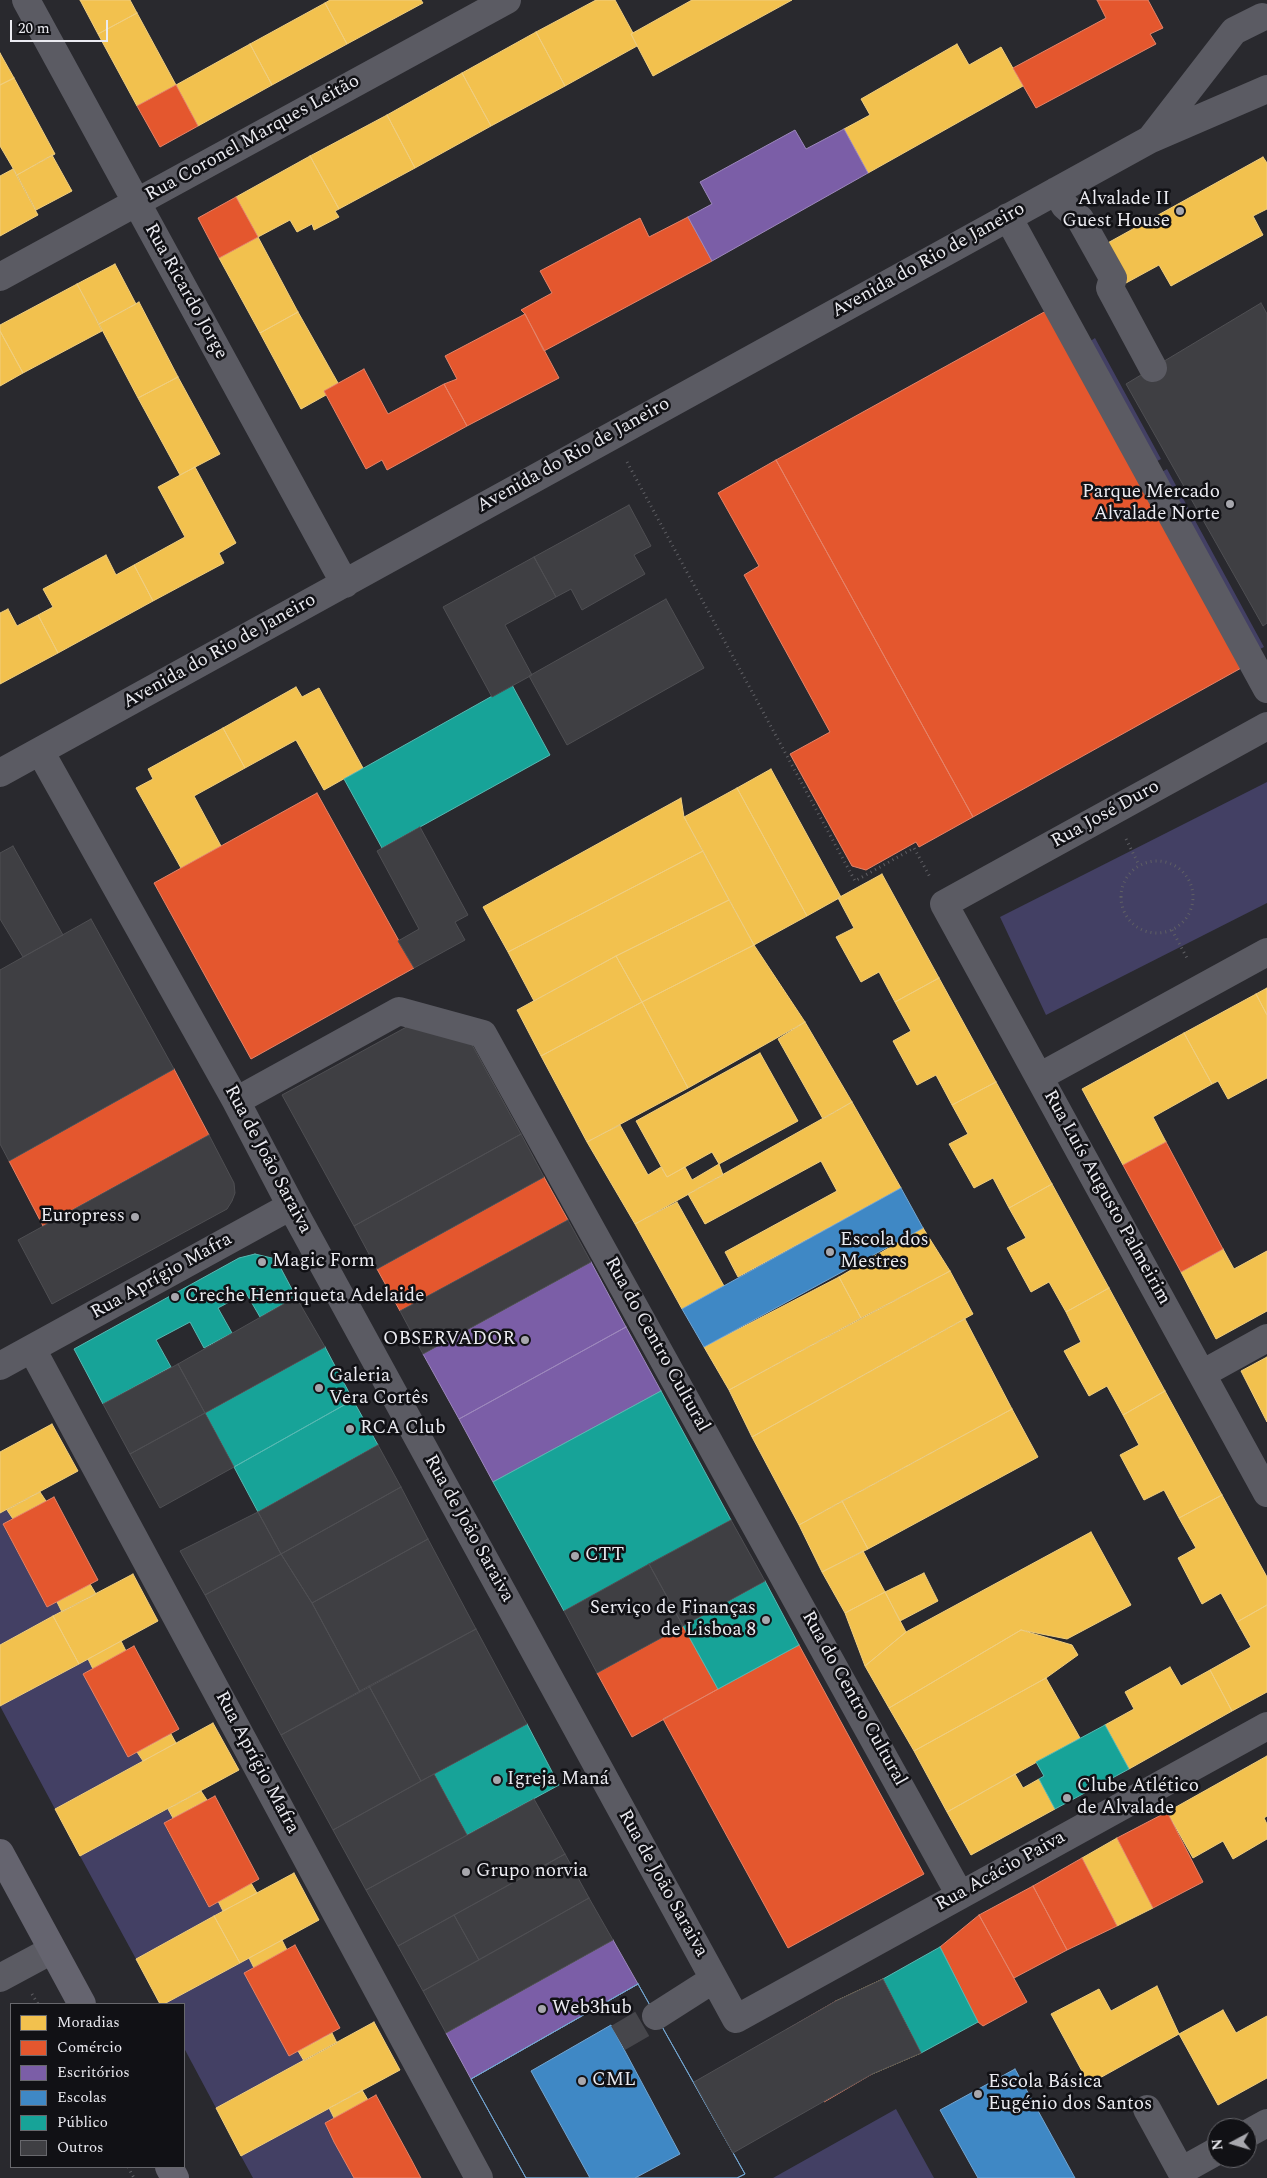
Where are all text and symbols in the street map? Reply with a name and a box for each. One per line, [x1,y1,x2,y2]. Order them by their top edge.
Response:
scale bar [12,10,110,42]
text: 20 m [18,17,50,40]
street label: Rua Coronel Marques Leitão [142,70,364,208]
place label: Alvalade II Guest House [1062,189,1170,233]
street label: Avenida do Rio de Janeiro [828,198,1030,324]
marker: Alvalade II Guest House [1174,205,1186,217]
street label: Rua Ricardo Jorge [138,220,232,364]
street label: Avenida do Rio de Janeiro [473,393,675,519]
place label: Parque Mercado Alvalade Norte [1082,482,1220,526]
marker: Parque Mercado Alvalade Norte [1224,498,1236,510]
street label: Avenida do Rio de Janeiro [119,589,321,715]
street label: Rua José Duro [1048,776,1164,854]
street label: Rua de João Saraiva [218,1082,316,1238]
street label: Rua Luís Augusto Palmeirim [1037,1087,1175,1309]
place label: Europress [40,1206,125,1228]
marker: Europress [129,1211,141,1223]
street label: Rua Aprígio Mafra [87,1229,237,1325]
place label: Escola dos Mestres [840,1230,929,1274]
marker: Escola dos Mestres [824,1246,836,1258]
place label: Magic Form [272,1251,375,1273]
street label: Rua do Centro Cultural [598,1254,714,1436]
marker: Magic Form [256,1256,268,1268]
place label: Creche Henriqueta Adelaide [185,1286,424,1308]
marker: Creche Henriqueta Adelaide [169,1291,181,1303]
place label: OBSERVADOR [383,1329,515,1351]
marker: OBSERVADOR [519,1334,531,1346]
place label: Galeria Vera Cortês [329,1366,429,1410]
marker: Galeria Vera Cortês [313,1382,325,1394]
place label: RCA Club [360,1418,446,1440]
marker: RCA Club [344,1423,356,1435]
street label: Rua de João Saraiva [418,1451,518,1607]
place label: CTT [585,1545,624,1567]
marker: CTT [569,1550,581,1562]
place label: Serviço de Finanças de Lisboa 8 [590,1598,756,1642]
street label: Rua do Centro Cultural [795,1608,911,1790]
marker: Serviço de Finanças de Lisboa 8 [760,1614,772,1626]
street label: Rua Aprígio Mafra [209,1688,303,1838]
place label: Igreja Maná [507,1769,609,1791]
marker: Igreja Maná [491,1774,503,1786]
place label: Clube Atlético de Alvalade [1077,1776,1199,1820]
marker: Clube Atlético de Alvalade [1061,1792,1073,1804]
street label: Rua de João Saraiva [612,1806,712,1962]
street label: Rua Acácio Paiva [932,1827,1070,1917]
place label: Grupo norvia [476,1861,588,1883]
marker: Grupo norvia [460,1866,472,1878]
place label: Web3hub [552,1998,632,2020]
legend [10,2003,185,2168]
marker: Web3hub [536,2003,548,2015]
text: Moradias [57,2011,120,2034]
text: Comércio [57,2036,122,2059]
text: Escritórios [57,2061,130,2084]
place label: CML [592,2070,636,2092]
place label: Escola Básica Eugénio dos Santos [988,2072,1152,2116]
marker: CML [576,2075,588,2087]
text: Escolas [57,2086,107,2109]
marker: Escola Básica Eugénio dos Santos [972,2088,984,2100]
text: Público [57,2111,108,2134]
north arrow [1207,2118,1257,2168]
text: Outros [57,2136,104,2159]
text: N [1207,2138,1229,2151]

